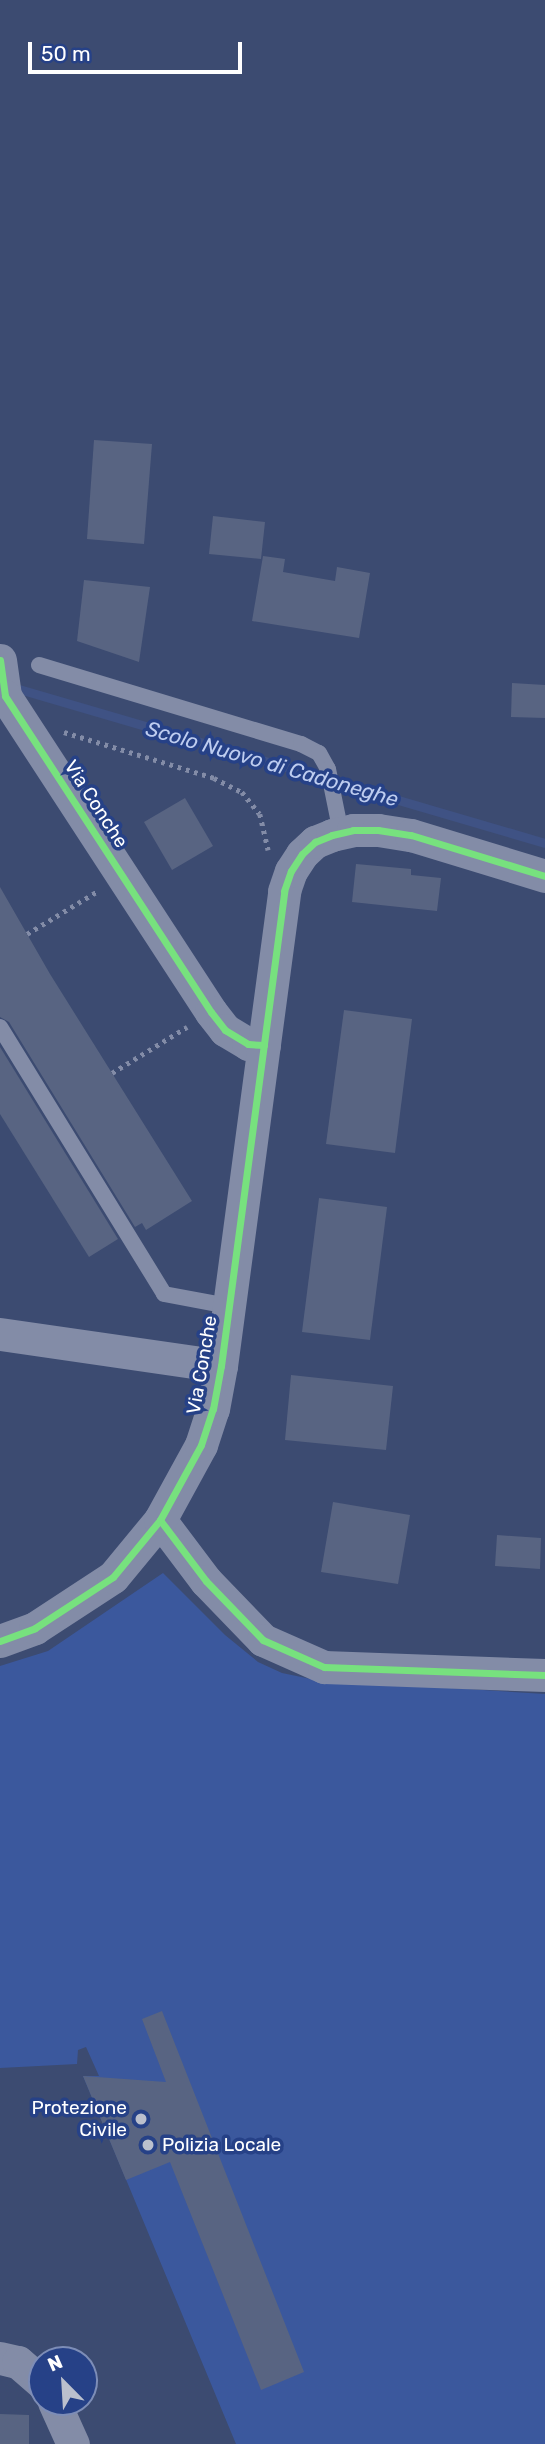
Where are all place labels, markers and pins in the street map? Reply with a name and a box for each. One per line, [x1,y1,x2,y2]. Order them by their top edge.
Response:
place label: Protezione Civile [32,2097,127,2141]
marker: Protezione Civile [133,2111,149,2127]
place label: Polizia Locale [162,2134,281,2156]
marker: Polizia Locale [140,2137,156,2153]

